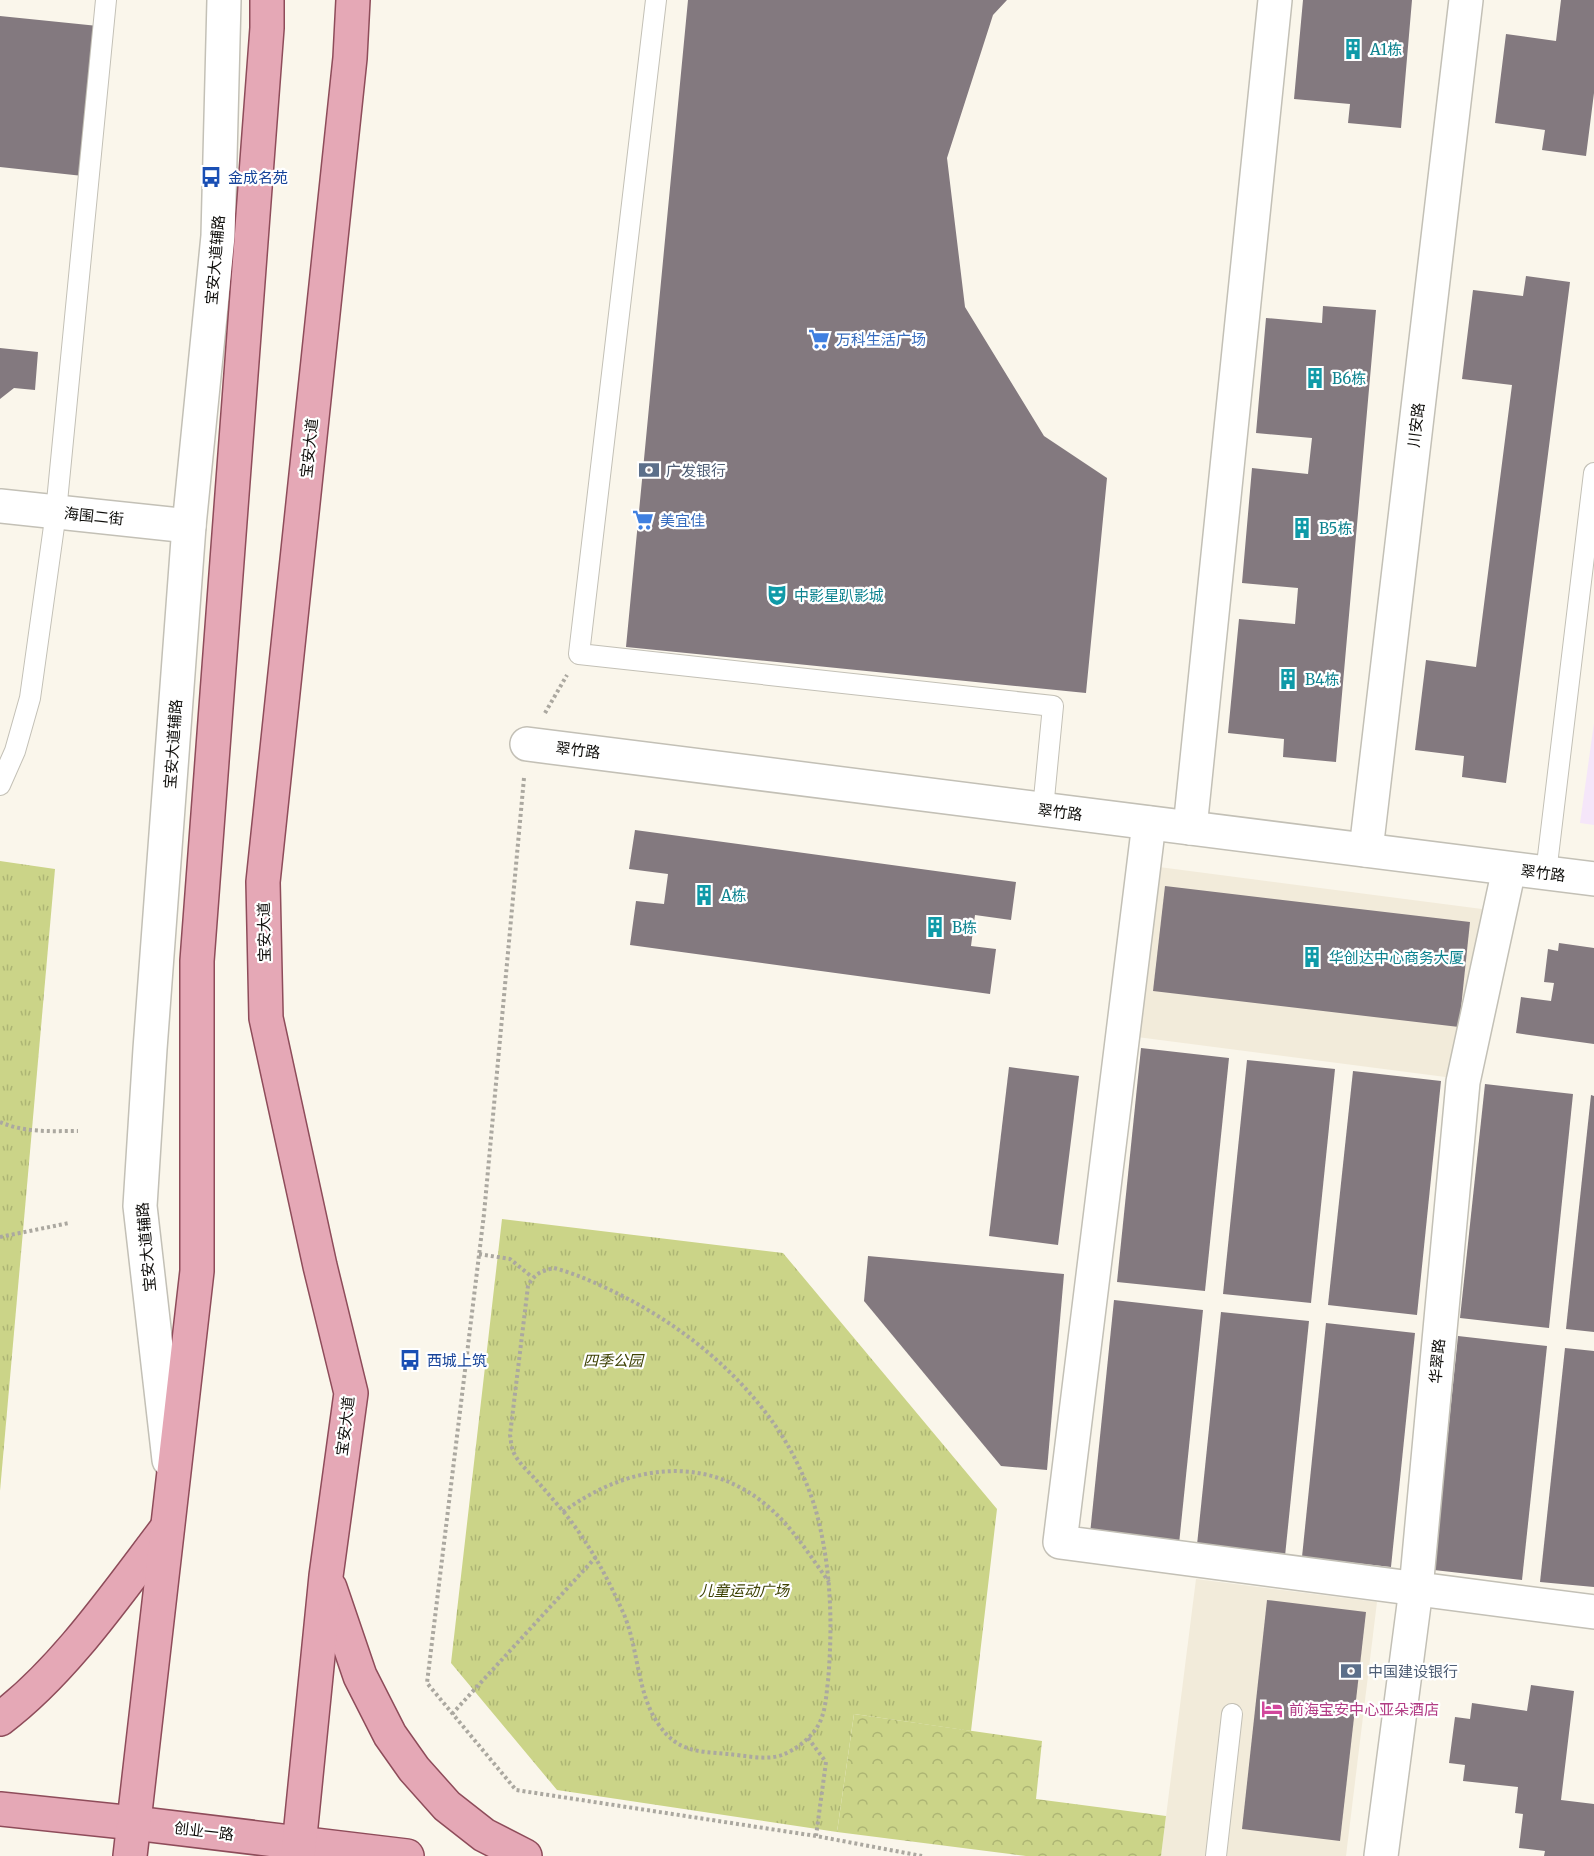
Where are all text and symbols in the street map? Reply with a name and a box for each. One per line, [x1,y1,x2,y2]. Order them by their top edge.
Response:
building icon: A1栋 [1341,37,1365,61]
place label: A1栋 [1369,40,1402,59]
bus stop icon: 金成名苑 [199,165,223,189]
place label: 金成名苑 [228,168,288,187]
street label: 宝安大道辅路 [202,214,228,306]
supermarket icon: 万科生活广场 [807,327,831,351]
place label: 万科生活广场 [836,330,926,349]
building icon: B6栋 [1303,366,1327,390]
place label: B6栋 [1332,369,1366,388]
street label: 川安路 [1404,402,1428,448]
street label: 宝安大道 [296,417,322,479]
bank icon: 广发银行 [637,458,661,482]
place label: 广发银行 [666,461,726,480]
street label: 海围二街 [63,503,125,529]
supermarket icon: 美宜佳 [631,508,655,532]
place label: 美宜佳 [660,511,705,530]
building icon: B5栋 [1290,516,1314,540]
place label: B5栋 [1319,519,1352,538]
theatre icon: 中影星趴影城 [765,583,789,607]
place label: 中影星趴影城 [794,586,884,605]
building icon: B4栋 [1276,667,1300,691]
place label: B4栋 [1305,670,1340,689]
street label: 宝安大道辅路 [160,698,186,790]
street label: 翠竹路 [555,738,601,762]
street label: 翠竹路 [1037,800,1083,824]
street label: 翠竹路 [1520,861,1566,885]
building icon: A栋 [692,883,716,907]
place label: A栋 [720,886,747,905]
street label: 宝安大道 [254,902,274,962]
building icon: B栋 [923,915,947,939]
place label: B栋 [952,918,977,937]
building icon: 华创达中心商务大厦 [1300,945,1324,969]
place label: 华创达中心商务大厦 [1329,948,1464,967]
street label: 宝安大道辅路 [133,1201,159,1293]
street label: 华翠路 [1426,1338,1448,1384]
bus stop icon: 西城上筑 [398,1348,422,1372]
place label: 西城上筑 [427,1351,487,1370]
park label: 四季公园 [583,1351,645,1370]
street label: 宝安大道 [332,1395,358,1457]
park label: 儿童运动广场 [699,1581,791,1600]
bank icon: 中国建设银行 [1339,1659,1363,1683]
place label: 中国建设银行 [1368,1662,1458,1681]
hotel icon: 前海宝安中心亚朵酒店 [1260,1697,1284,1721]
place label: 前海宝安中心亚朵酒店 [1289,1700,1439,1719]
street label: 创业一路 [173,1818,235,1844]

